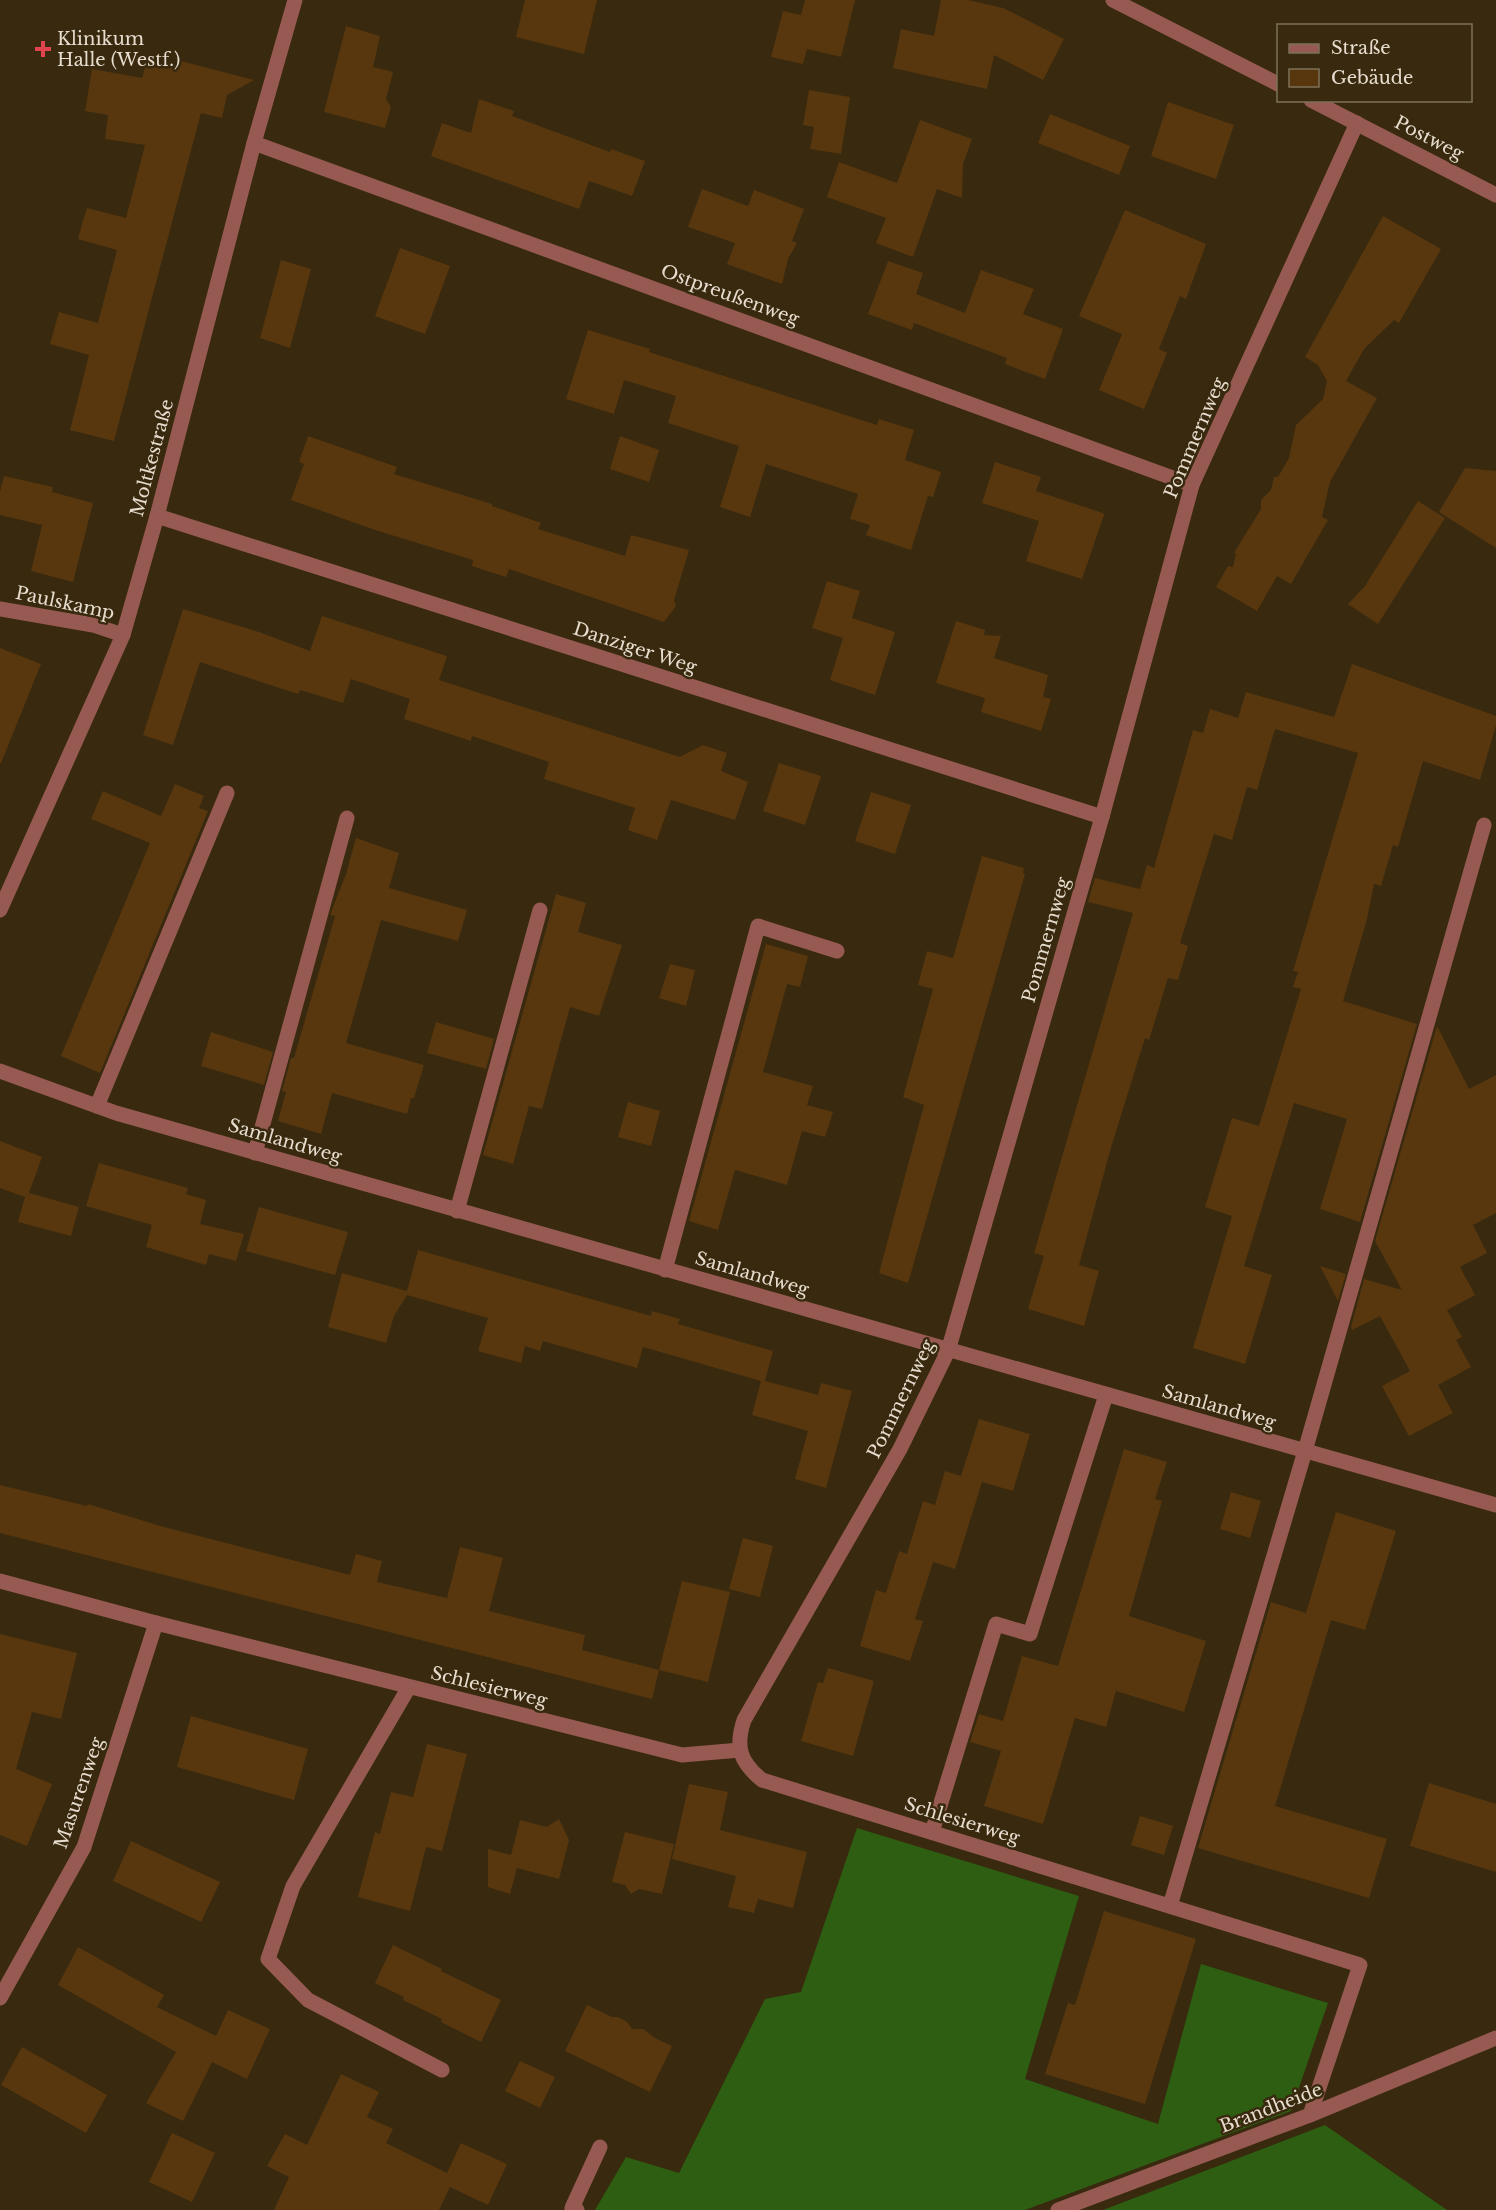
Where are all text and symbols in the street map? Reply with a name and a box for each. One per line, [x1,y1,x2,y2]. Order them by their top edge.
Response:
legend [1277,24,1472,102]
place label: Klinikum Halle (Westf.) [57,28,180,71]
text: Straße [1331,37,1391,59]
marker: Klinikum Halle (Westf.) [34,40,52,58]
text: Gebäude [1331,67,1413,89]
street label: Postweg [1391,111,1467,165]
street label: Ostpreußenweg [658,260,802,330]
street label: Pommernweg [1160,374,1230,502]
street label: Moltkestraße [126,397,178,519]
street label: Paulskamp [13,582,117,624]
street label: Danziger Weg [570,618,700,678]
street label: Pommernweg [1018,875,1074,1005]
street label: Samlandweg [226,1114,345,1168]
street label: Samlandweg [693,1247,812,1301]
street label: Pommernweg [863,1336,939,1462]
street label: Samlandweg [1160,1380,1279,1434]
street label: Schlesierweg [429,1662,550,1712]
street label: Masurenweg [50,1734,108,1852]
street label: Schlesierweg [902,1793,1022,1849]
street label: Brandheide [1217,2078,1325,2138]

